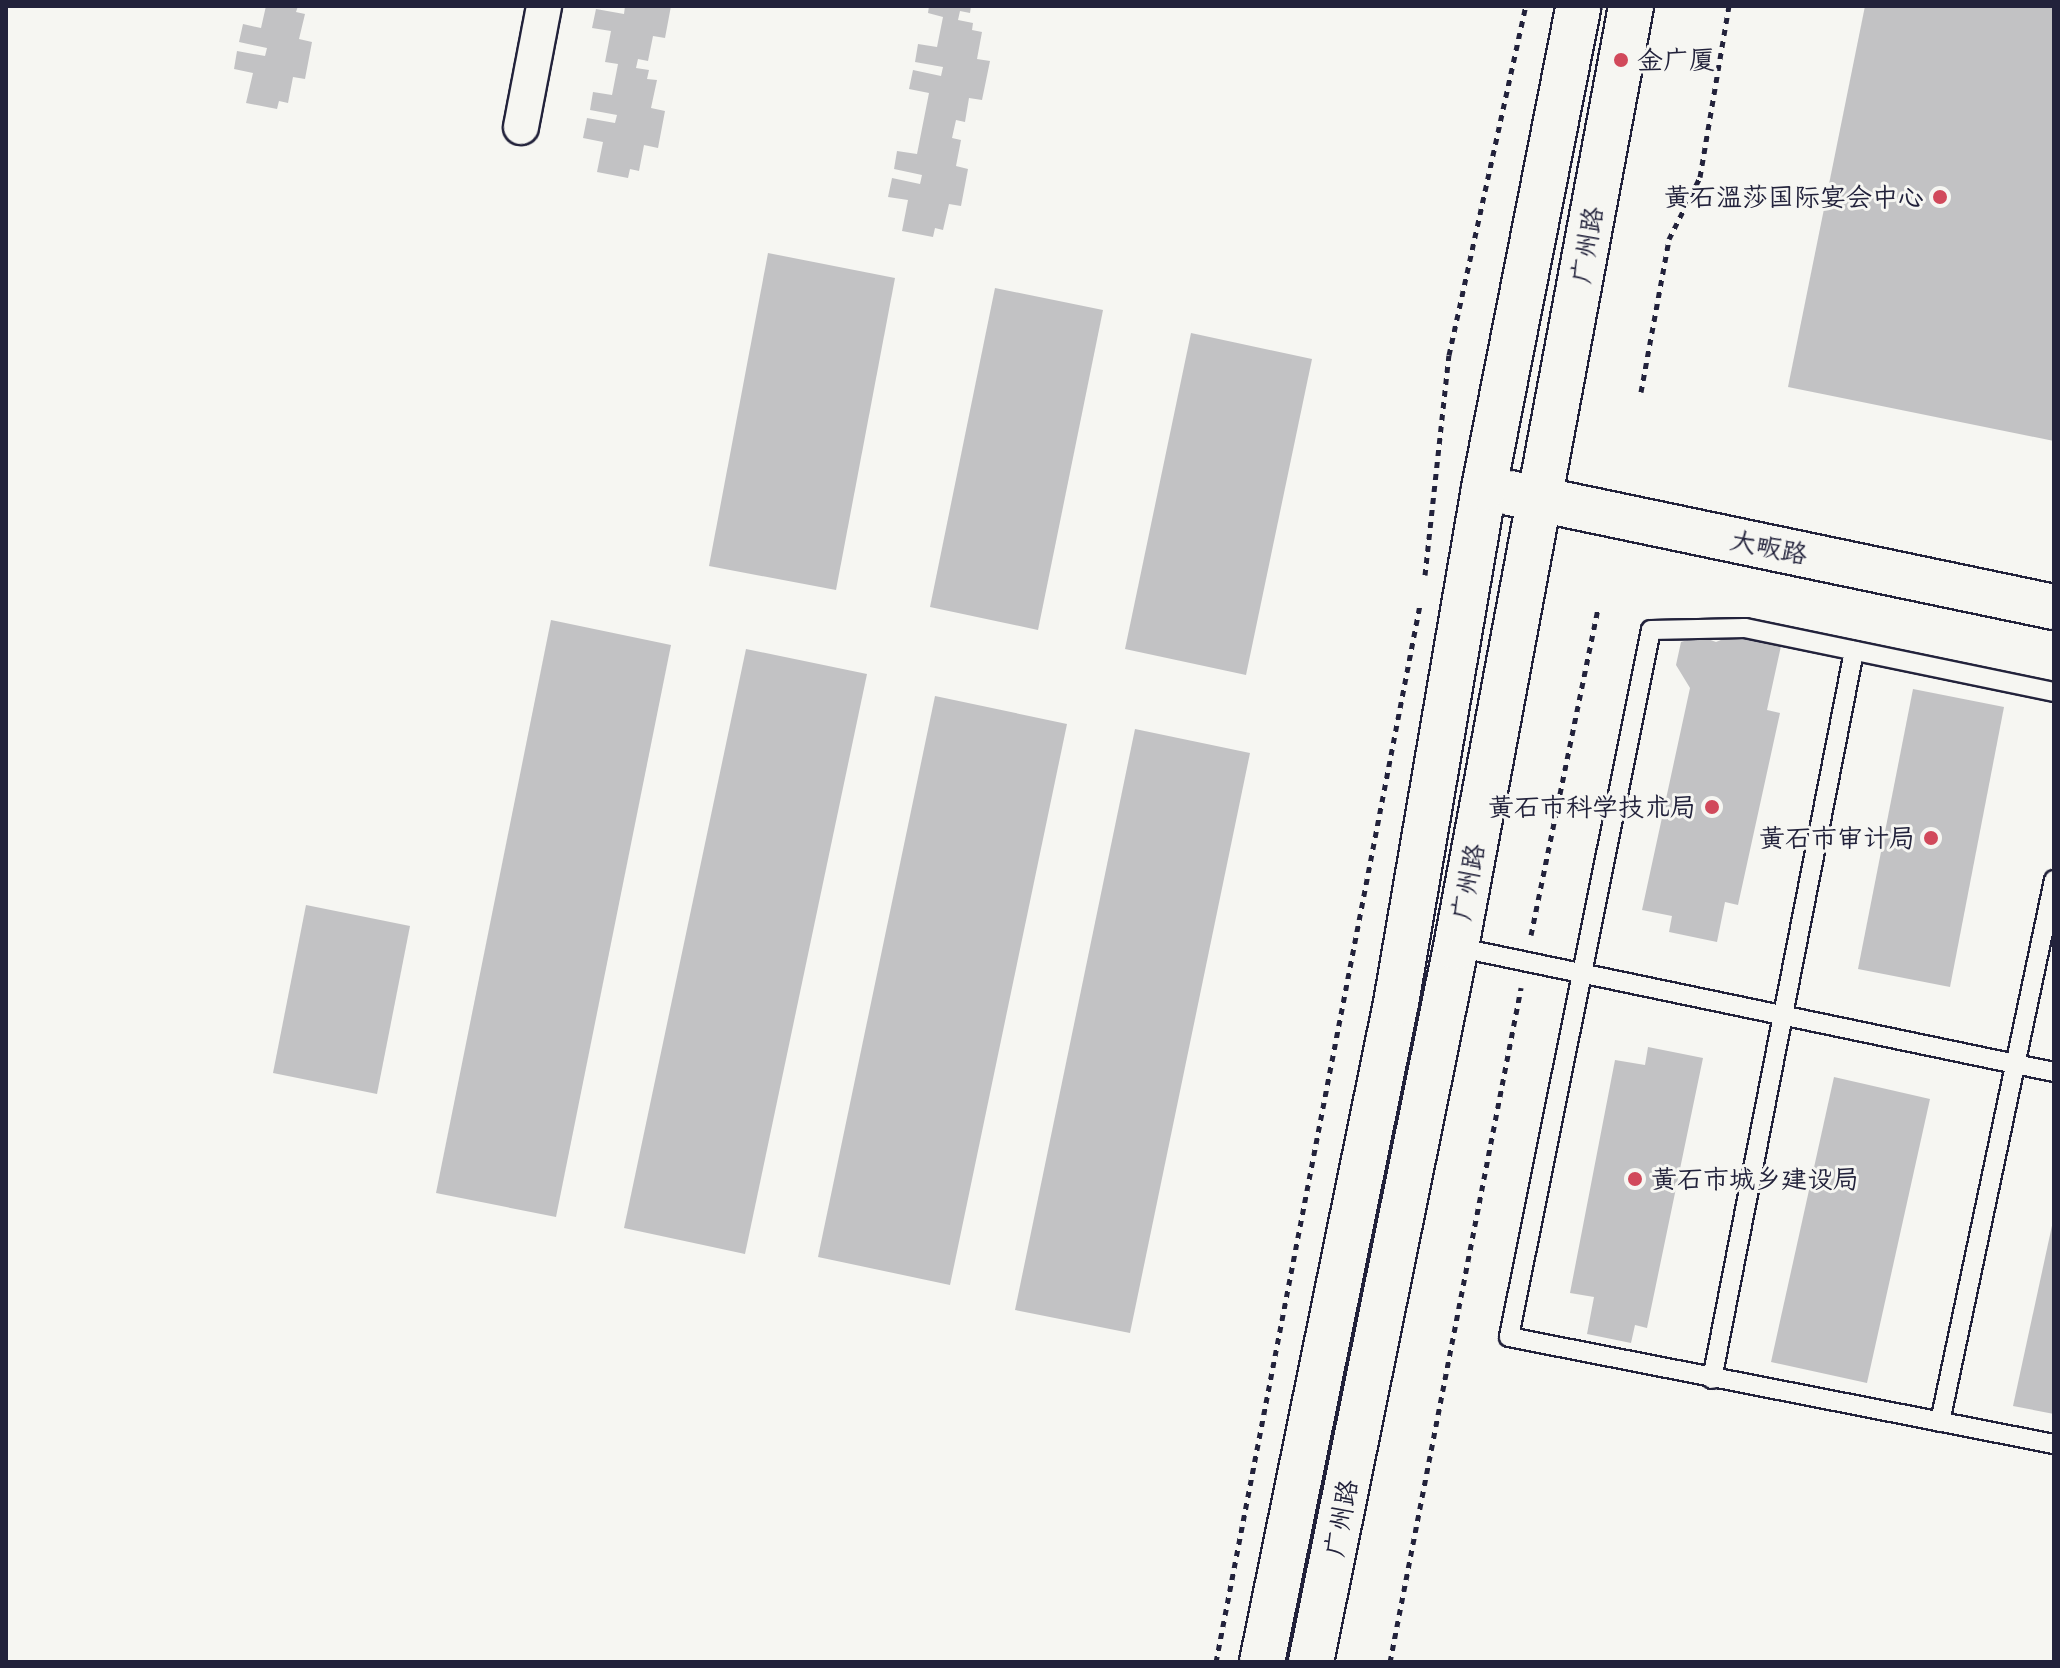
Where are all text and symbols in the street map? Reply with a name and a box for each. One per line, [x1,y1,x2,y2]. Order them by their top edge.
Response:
place label: 金广厦 [1637,44,1715,76]
marker: 金广厦 [1612,51,1630,69]
place label: 黄石温莎国际宴会中心 [1664,181,1924,213]
marker: 黄石温莎国际宴会中心 [1931,188,1949,206]
street label: 广州路 [1565,204,1609,286]
street label: 大畈路 [1728,524,1810,570]
place label: 黄石市科学技术局 [1488,791,1696,823]
marker: 黄石市科学技术局 [1703,798,1721,816]
place label: 黄石市审计局 [1759,822,1915,854]
marker: 黄石市审计局 [1922,829,1940,847]
street label: 广州路 [1445,841,1491,923]
place label: 黄石市城乡建设局 [1651,1163,1859,1195]
marker: 黄石市城乡建设局 [1626,1170,1644,1188]
street label: 广州路 [1318,1477,1364,1559]

